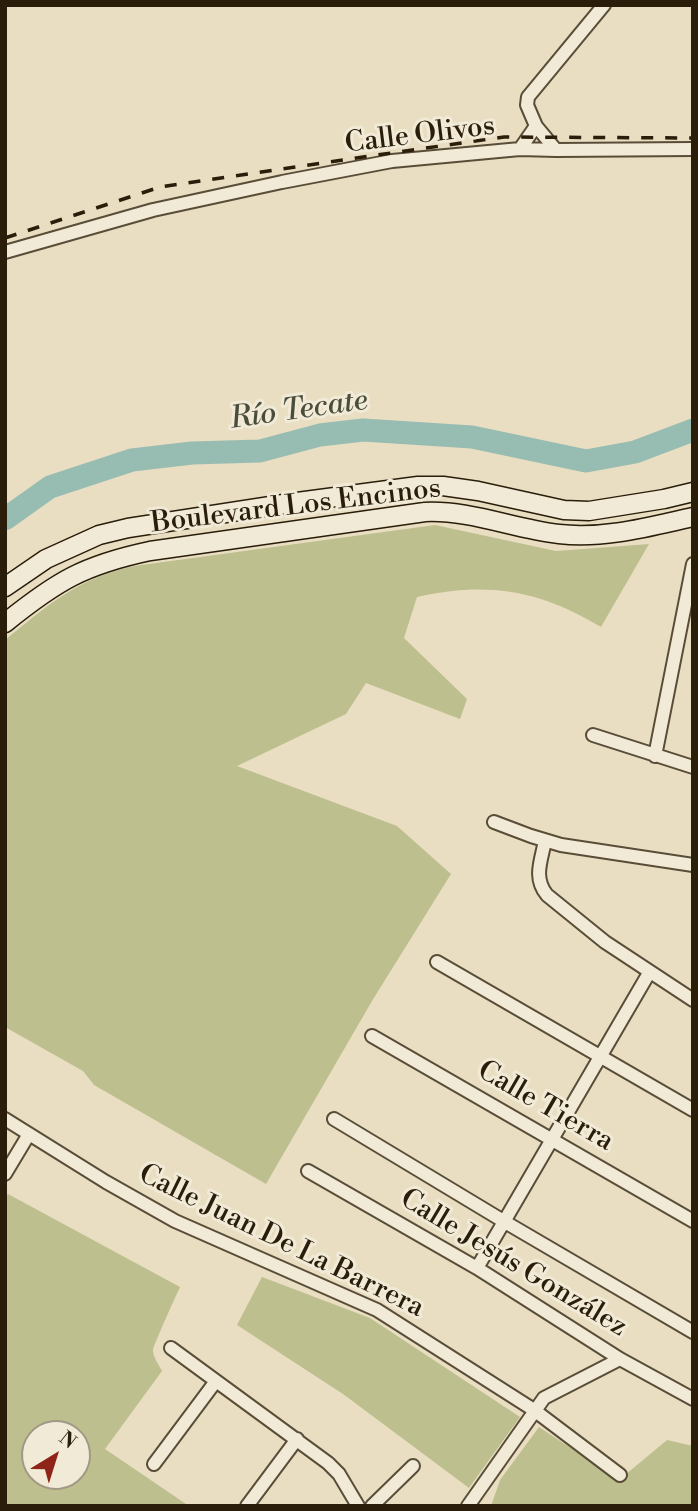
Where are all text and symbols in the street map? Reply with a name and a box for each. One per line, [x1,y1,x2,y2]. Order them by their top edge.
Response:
street label: Calle Olivos [343,110,497,162]
water label: Río Tecate [228,384,370,438]
street label: Boulevard Los Encinos [149,473,443,541]
street label: Calle Tierra [471,1055,619,1159]
street label: Calle Juan De La Barrera [133,1158,429,1326]
street label: Calle Jesús González [393,1183,633,1345]
north arrow [21,1420,91,1490]
text: N [54,1426,81,1454]

